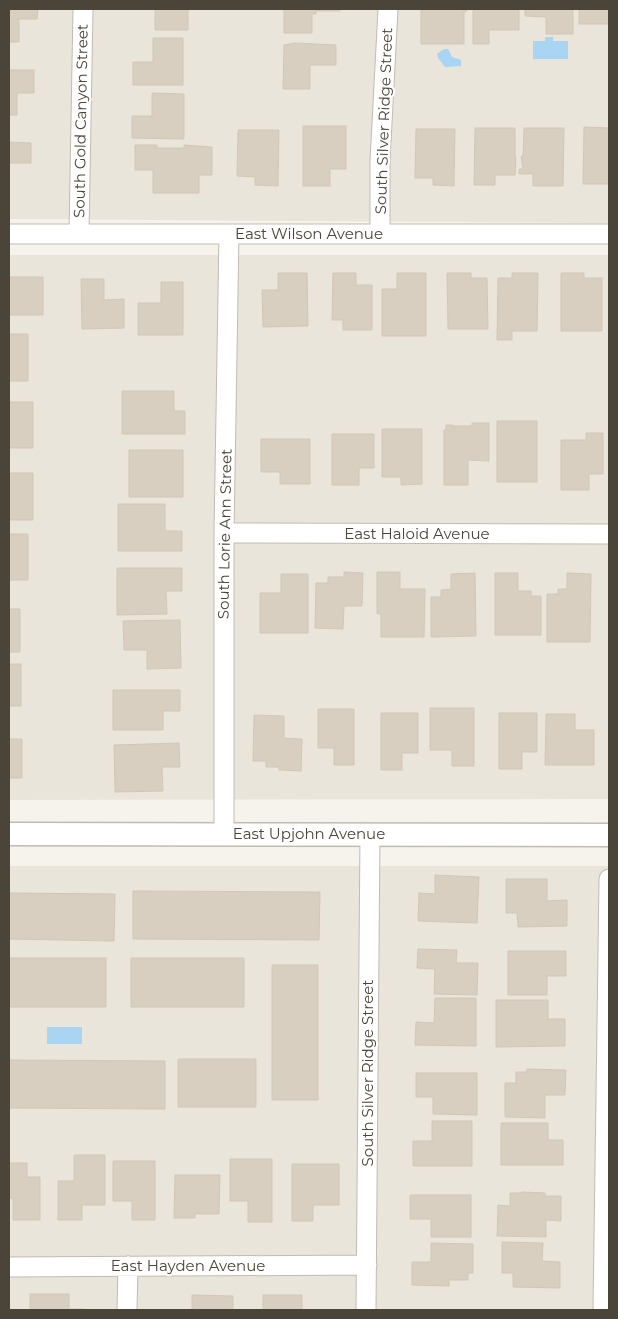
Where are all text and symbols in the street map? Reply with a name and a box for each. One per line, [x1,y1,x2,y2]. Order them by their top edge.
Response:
street label: South Gold Canyon Street [69,24,92,218]
street label: South Silver Ridge Street [371,27,396,215]
street label: East Wilson Avenue [235,224,383,243]
street label: South Lorie Ann Street [214,449,235,619]
street label: East Haloid Avenue [344,524,490,543]
street label: East Upjohn Avenue [233,824,385,843]
street label: South Silver Ridge Street [358,980,377,1166]
street label: East Hayden Avenue [111,1256,265,1275]

